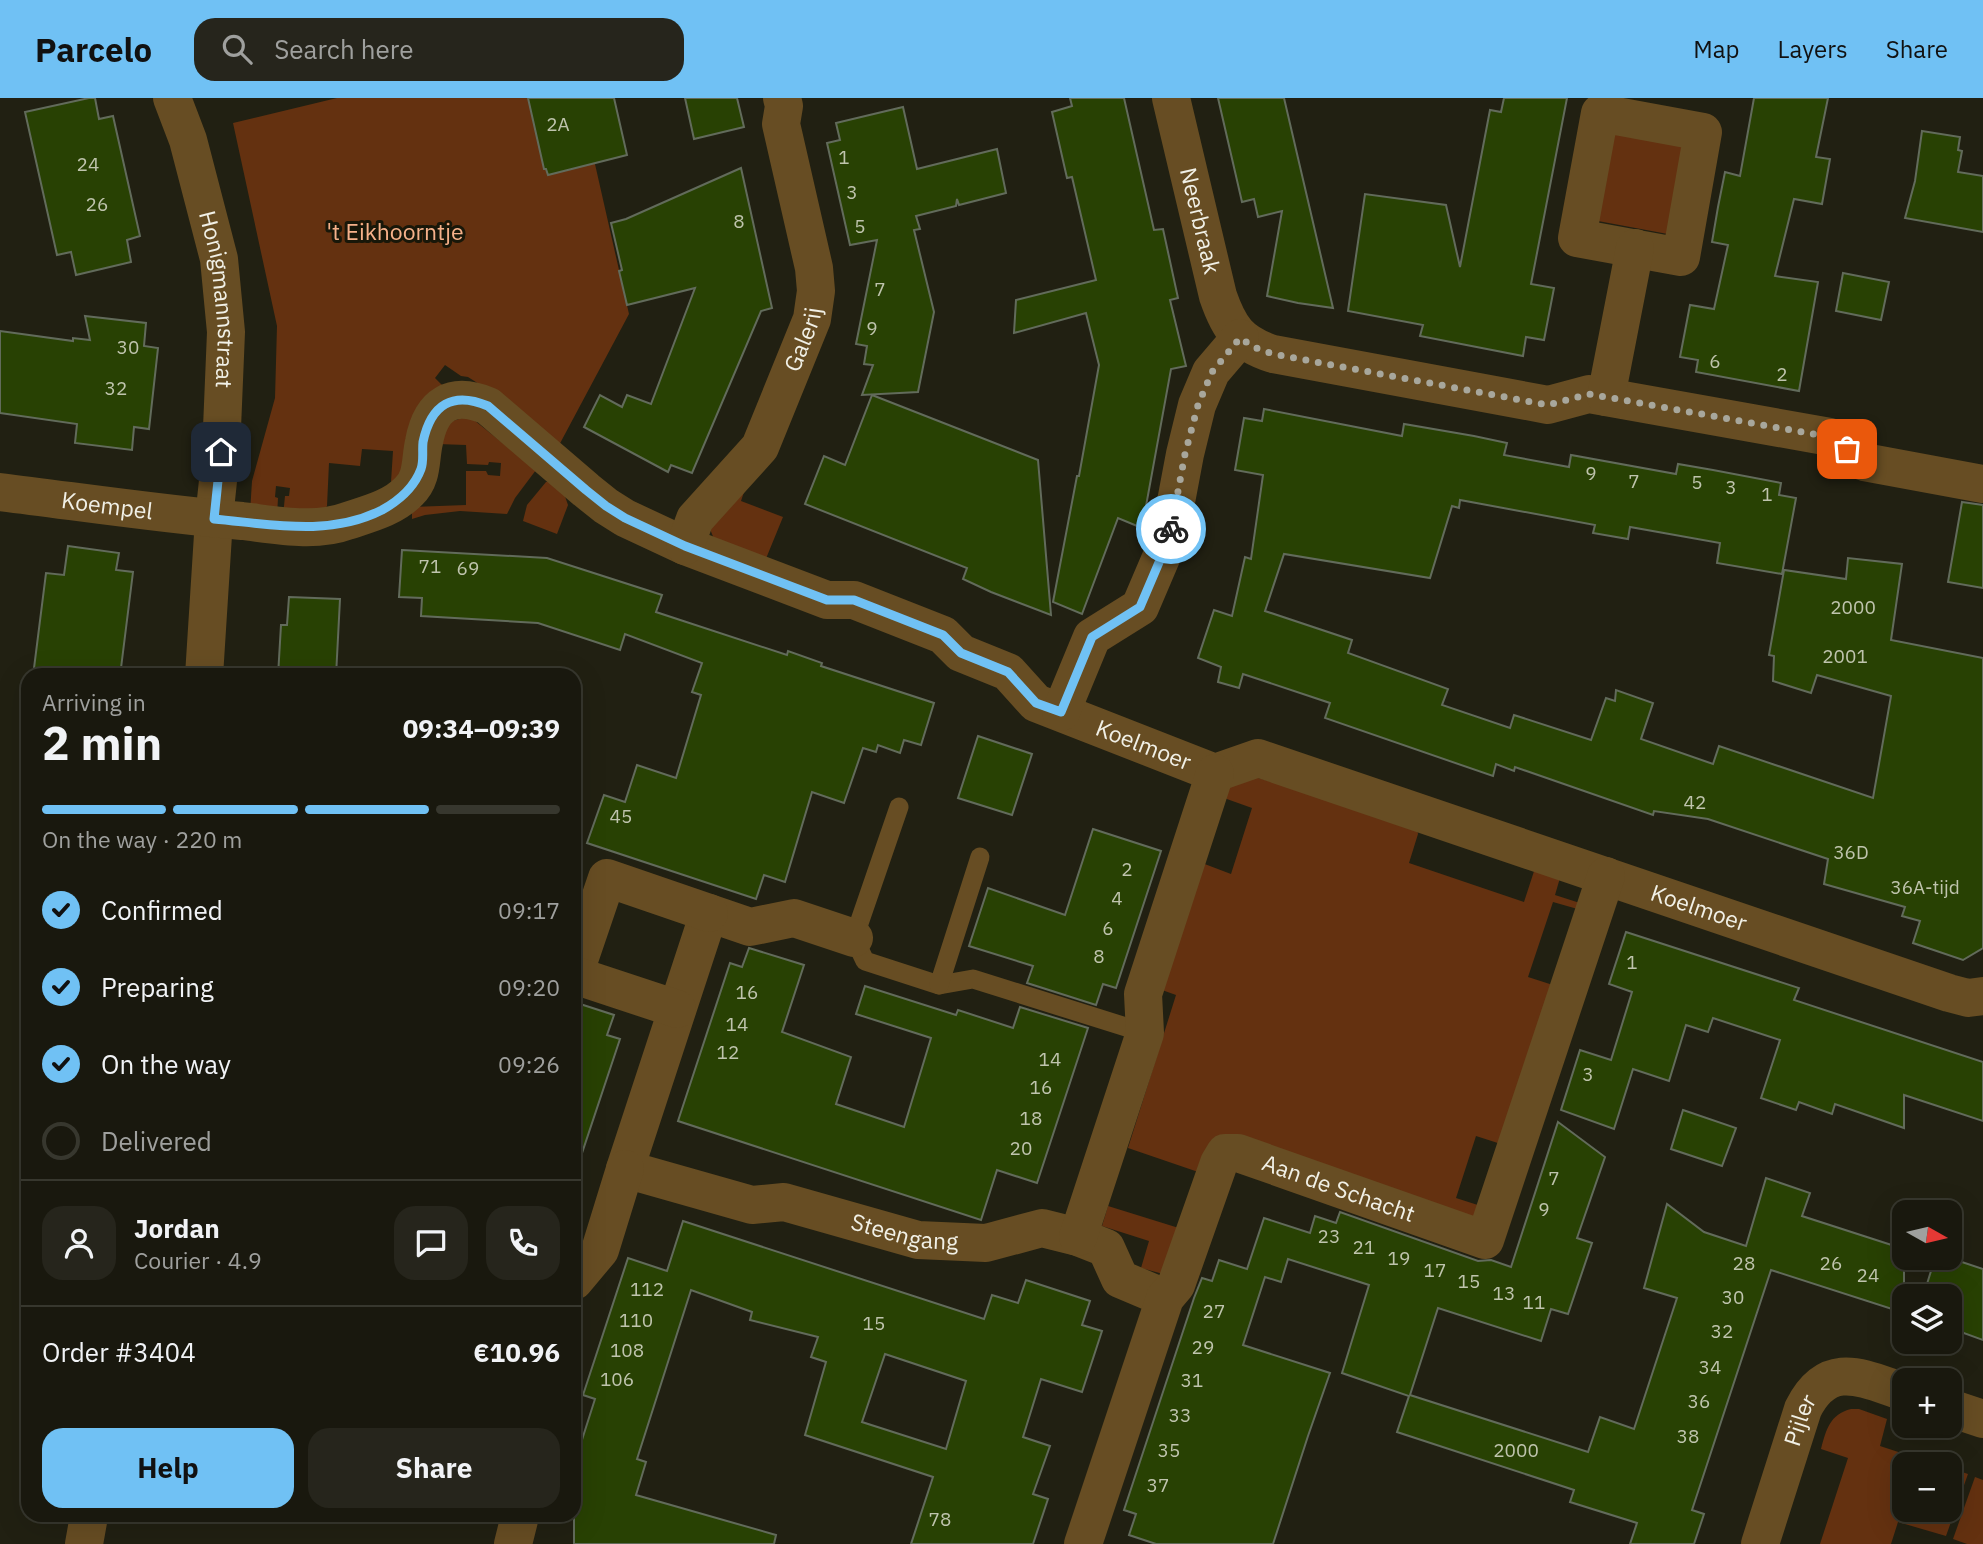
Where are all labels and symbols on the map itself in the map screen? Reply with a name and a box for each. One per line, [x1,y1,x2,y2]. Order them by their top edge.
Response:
house number: 2A [546,112,570,136]
house number: 1 [838,145,850,169]
house number: 24 [77,152,99,176]
street label: Neerbraak [1174,164,1228,277]
house number: 3 [846,180,858,204]
house number: 26 [86,192,108,216]
street label: Honigmannstraat [193,207,242,389]
house number: 8 [733,209,745,233]
house number: 5 [854,214,866,238]
park label: 't Eikhoorntje [326,216,464,246]
house number: 7 [874,277,886,301]
street label: Galerij [776,305,828,376]
house number: 9 [866,316,878,340]
house number: 30 [117,335,139,359]
house number: 6 [1709,349,1721,373]
house number: 2 [1776,362,1788,386]
house number: 32 [105,376,127,400]
pin [1817,419,1877,479]
pin [191,422,251,482]
house number: 9 [1585,461,1597,485]
house number: 7 [1628,469,1640,493]
house number: 5 [1691,470,1703,494]
house number: 3 [1725,475,1737,499]
house number: 1 [1761,482,1773,506]
street label: Koempel [60,484,155,525]
courier [1136,494,1206,564]
house number: 71 [419,554,441,578]
house number: 69 [457,556,479,580]
house number: 2000 [1830,595,1876,619]
house number: 2001 [1822,644,1868,668]
street label: Koelmoer [1092,712,1196,776]
house number: 42 [1684,790,1706,814]
house number: 45 [610,804,632,828]
house number: 36D [1833,840,1869,864]
house number: 2 [1121,857,1133,881]
house number: 36A-tijd [1890,875,1960,899]
street label: Koelmoer [1647,877,1752,937]
house number: 4 [1111,886,1123,910]
house number: 6 [1102,916,1114,940]
house number: 8 [1093,944,1105,968]
house number: 1 [1626,950,1638,974]
house number: 16 [736,980,758,1004]
house number: 14 [726,1012,748,1036]
house number: 12 [717,1040,739,1064]
house number: 14 [1039,1047,1061,1071]
house number: 3 [1582,1062,1594,1086]
house number: 16 [1030,1075,1052,1099]
house number: 18 [1020,1106,1042,1130]
house number: 20 [1010,1136,1032,1160]
street label: Aan de Schacht [1258,1147,1419,1228]
house number: 7 [1548,1166,1560,1190]
house number: 9 [1538,1197,1550,1221]
north arrow [1892,1200,1962,1270]
street label: Steengang [848,1206,959,1256]
house number: 23 [1318,1224,1340,1248]
house number: 21 [1353,1235,1375,1259]
house number: 19 [1388,1246,1410,1270]
house number: 28 [1733,1251,1755,1275]
house number: 26 [1820,1251,1842,1275]
house number: 17 [1424,1258,1446,1282]
house number: 24 [1857,1263,1879,1287]
house number: 15 [1458,1269,1480,1293]
house number: 112 [630,1277,664,1301]
house number: 13 [1493,1281,1515,1305]
house number: 30 [1722,1285,1744,1309]
house number: 11 [1523,1290,1545,1314]
house number: 27 [1203,1299,1225,1323]
house number: 110 [619,1308,653,1332]
house number: 15 [863,1311,885,1335]
house number: 32 [1711,1319,1733,1343]
house number: 29 [1192,1335,1214,1359]
house number: 108 [610,1338,644,1362]
house number: 34 [1699,1355,1721,1379]
house number: 106 [600,1367,634,1391]
house number: 31 [1181,1368,1203,1392]
street label: Pijler [1776,1387,1823,1450]
house number: 36 [1688,1389,1710,1413]
house number: 33 [1169,1403,1191,1427]
house number: 38 [1677,1424,1699,1448]
house number: 35 [1158,1438,1180,1462]
house number: 2000 [1493,1438,1539,1462]
house number: 37 [1147,1473,1169,1497]
house number: 78 [929,1507,951,1531]

